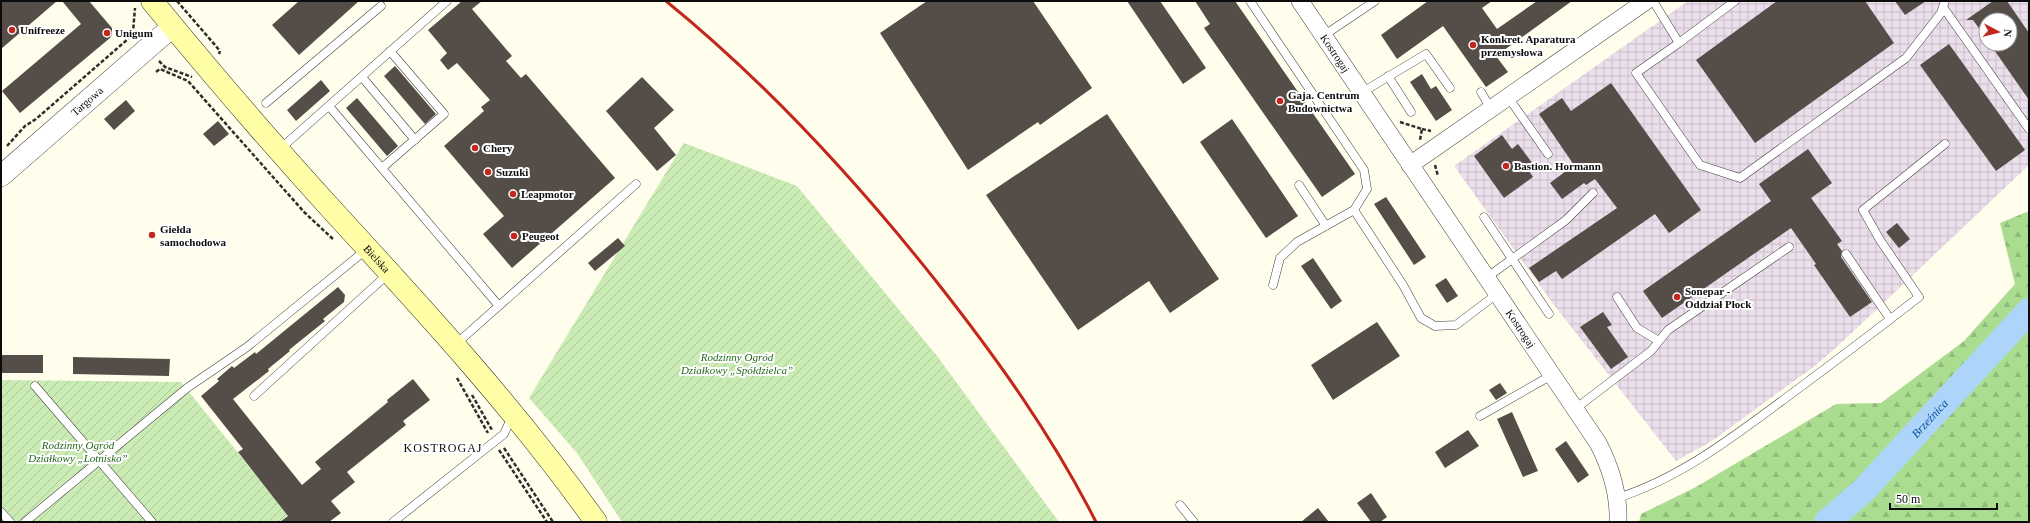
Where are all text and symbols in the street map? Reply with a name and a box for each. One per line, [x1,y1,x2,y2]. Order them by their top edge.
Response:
north arrow [1978,12,2018,52]
place label: Unifreeze [20,24,65,36]
marker: Unifreeze [7,25,17,35]
place label: Unigum [115,27,153,39]
marker: Unigum [102,28,112,38]
text: N [2001,29,2014,38]
street label: Kostrogaj [1318,32,1352,75]
place label: Konkret. Aparatura przemysłowa [1481,33,1576,58]
marker: Konkret. Aparatura przemysłowa [1468,40,1478,50]
street label: Targowa [69,84,105,118]
place label: Gaja. Centrum Budownictwa [1288,89,1360,114]
marker: Gaja. Centrum Budownictwa [1275,96,1285,106]
place label: Chery [483,142,513,154]
marker: Chery [470,143,480,153]
place label: Bastion. Hormann [1514,160,1601,172]
marker: Bastion. Hormann [1501,161,1511,171]
place label: Suzuki [496,166,528,178]
marker: Suzuki [483,167,493,177]
place label: Leapmotor [521,188,574,200]
marker: Leapmotor [508,189,518,199]
place label: Giełda samochodowa [160,223,227,248]
marker: Giełda samochodowa [147,230,157,240]
place label: Peugeot [522,230,560,242]
marker: Peugeot [509,231,519,241]
street label: Bielska [361,242,392,275]
place label: Sonepar - Oddział Płock [1685,285,1752,310]
marker: Sonepar - Oddział Płock [1672,292,1682,302]
street label: Kostrogaj [1504,307,1538,350]
park label: Rodzinny Ogród Działkowy „Spółdzielca” [680,351,793,376]
water label: Brzeźnica [1909,396,1951,441]
park label: Rodzinny Ogród Działkowy „Lotnisko” [27,439,128,464]
district label: KOSTROGAJ [403,441,483,455]
scale bar [1890,485,1997,511]
text: 50 m [1896,492,1921,506]

